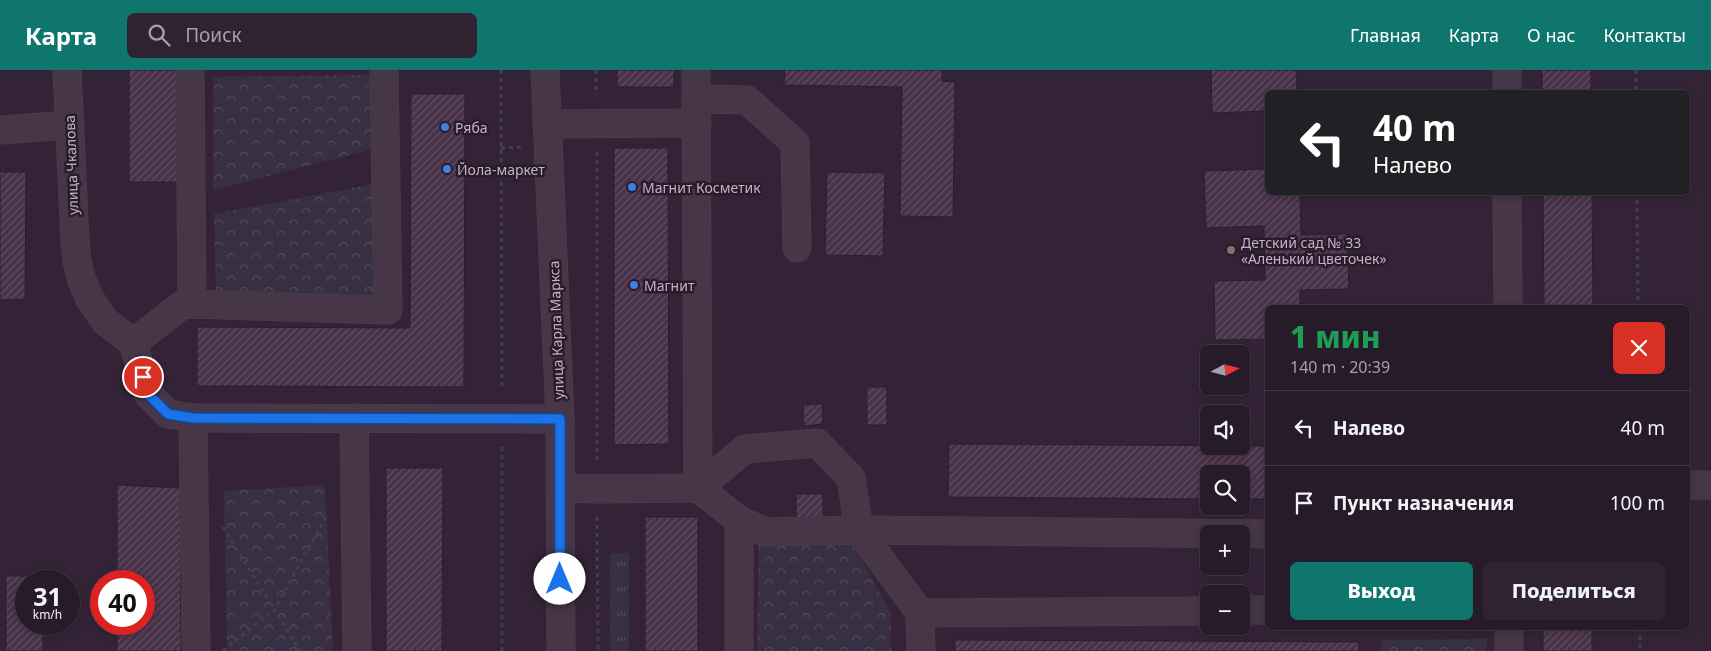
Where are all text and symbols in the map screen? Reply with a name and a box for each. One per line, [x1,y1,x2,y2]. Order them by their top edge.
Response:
search box [127,13,477,58]
text: Карта [25,19,97,52]
icon: search [145,21,173,49]
text: Поиск [185,22,242,48]
text: Главная [1350,23,1421,47]
text: Карта [1449,23,1499,47]
text: О нас [1527,23,1575,47]
text: Контакты [1603,23,1686,47]
text: 40 m [1373,104,1456,151]
icon: left [1290,110,1355,175]
street label: улица Чкалова [60,115,82,215]
place label: Ряба [455,118,488,137]
marker: Ряба [439,121,451,133]
text: Налево [1373,149,1452,179]
place label: Йола-маркет [457,160,545,179]
marker: Йола-маркет [441,163,453,175]
place label: Магнит Косметик [642,178,761,197]
marker: Магнит Косметик [626,181,638,193]
place label: Детский сад № 33 «Аленький цветочек» [1241,233,1387,268]
marker: Детский сад № 33 «Аленький цветочек» [1225,244,1237,256]
street label: улица Карла Маркса [544,260,568,400]
place label: Магнит [644,276,695,295]
marker: Магнит [628,279,640,291]
text: 1 мин [1290,316,1381,357]
button: close [1613,322,1665,374]
north arrow [1200,345,1250,395]
map controls [1200,345,1250,635]
pin [122,356,164,398]
text: 140 m · 20:39 [1290,356,1390,378]
icon: arrive [129,363,157,391]
button: sound [1200,405,1250,455]
icon: left [1290,414,1318,442]
text: Налево [1333,415,1405,441]
text: 40 m [1621,415,1665,441]
button: search [1200,465,1250,515]
icon: arrive [1290,489,1318,517]
text: Пункт назначения [1333,490,1514,516]
text: 100 m [1610,490,1665,516]
button: + [1200,525,1250,575]
position arrow [533,552,585,604]
button: Выход [1290,562,1473,620]
button: Поделиться [1483,562,1665,620]
speed limit sign: 40 [90,570,155,635]
text: 31 [33,579,62,613]
button: − [1200,585,1250,635]
text: km/h [33,606,62,623]

